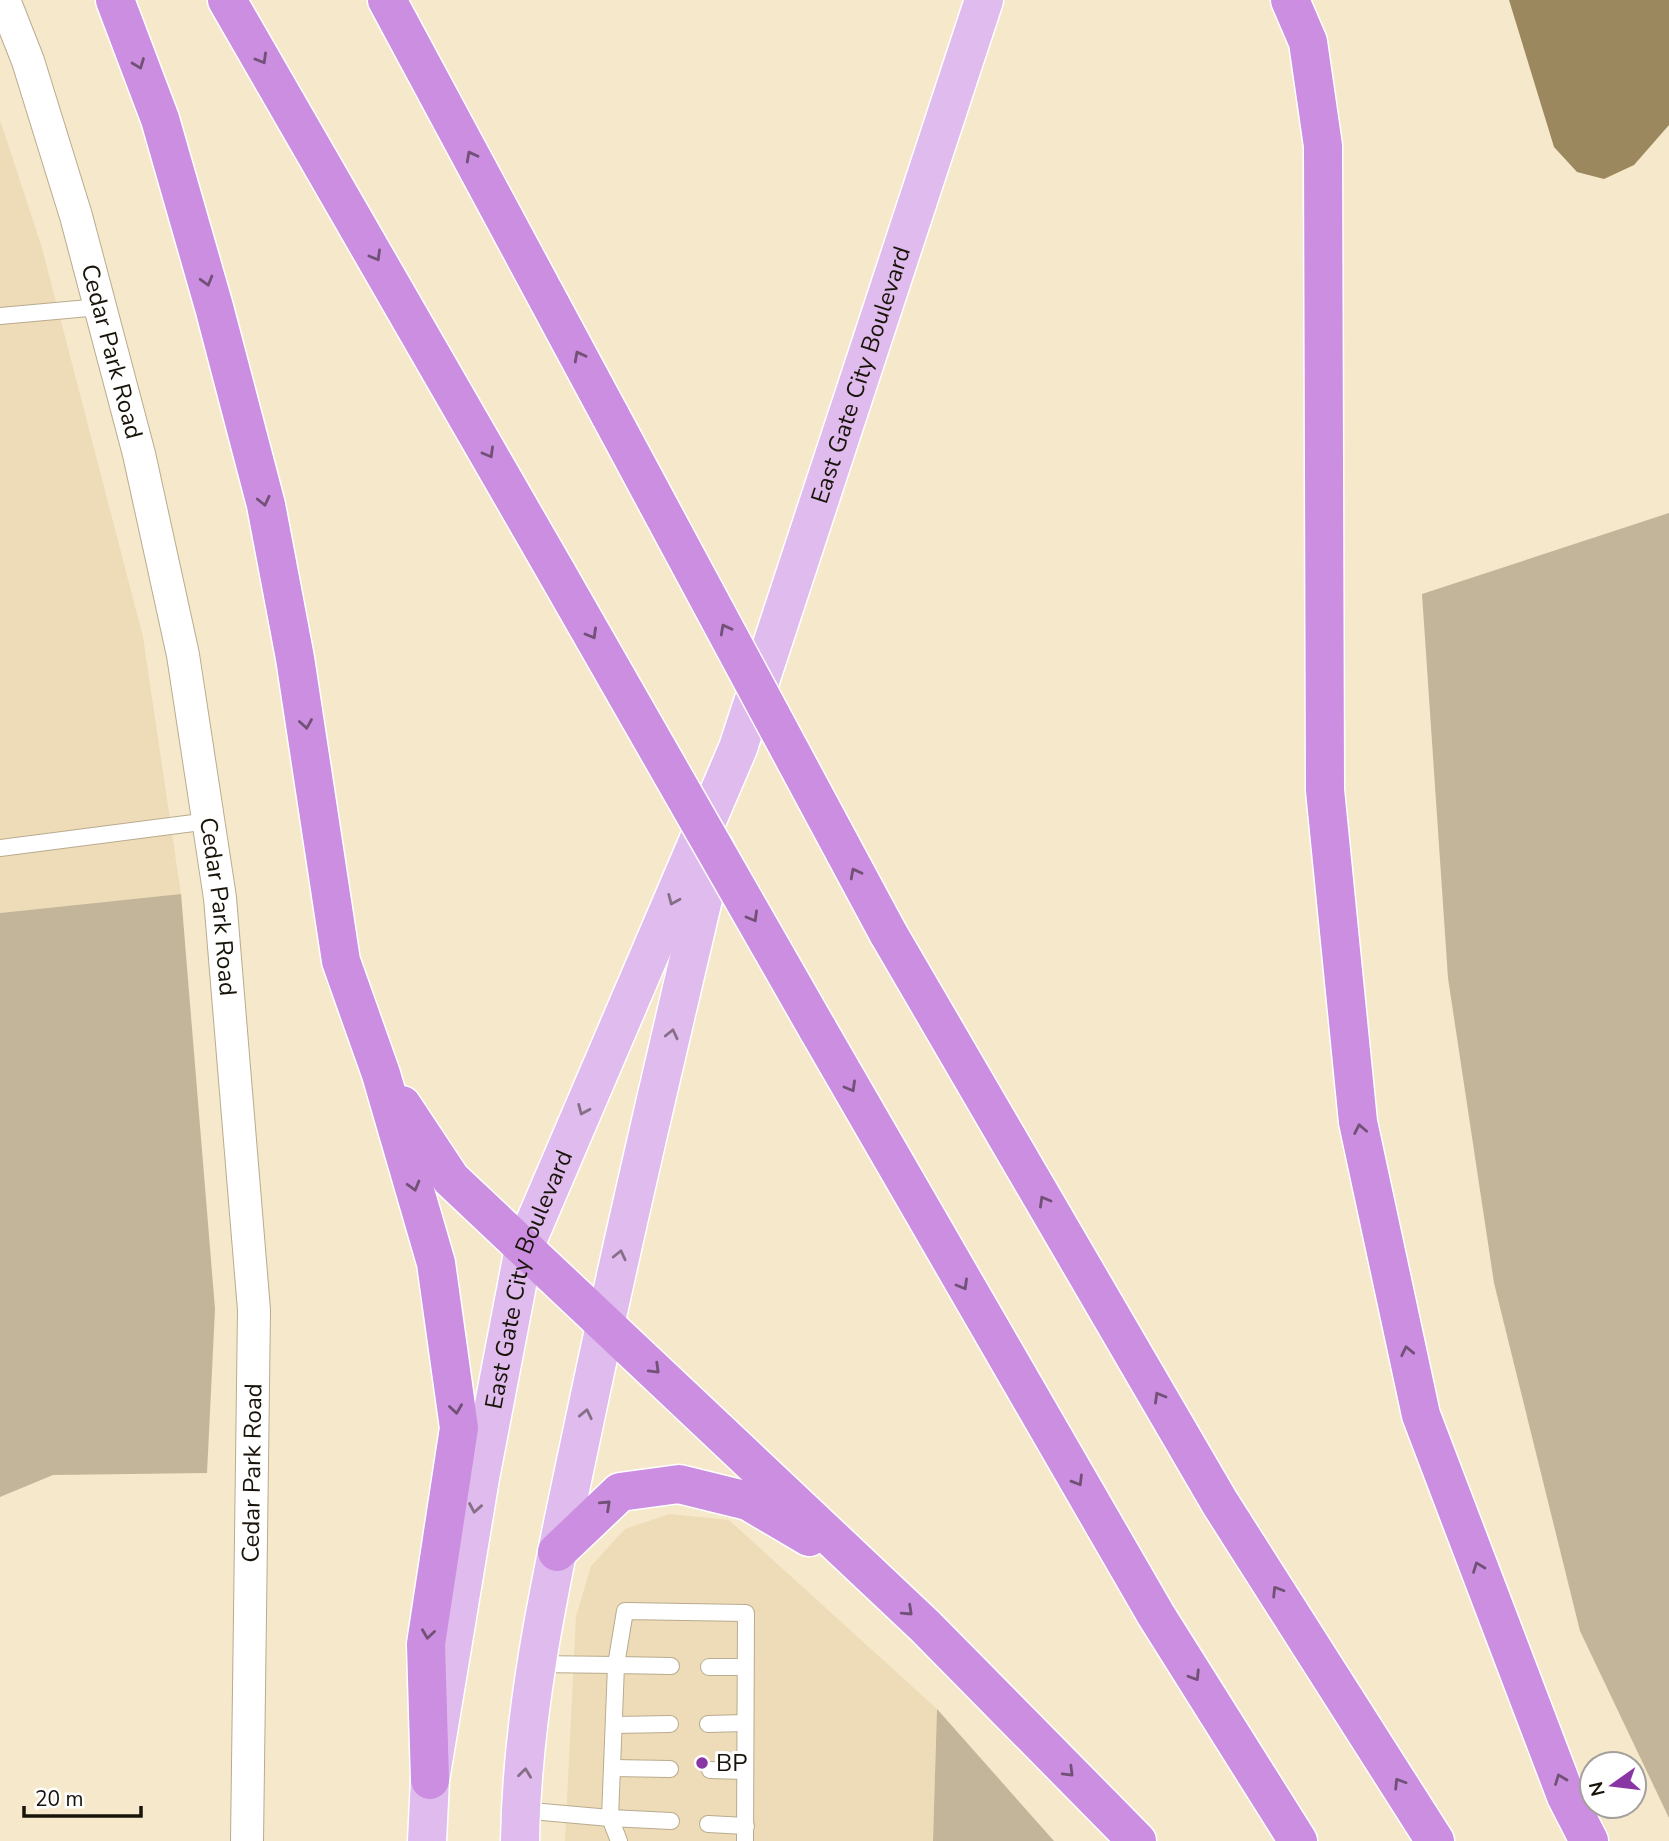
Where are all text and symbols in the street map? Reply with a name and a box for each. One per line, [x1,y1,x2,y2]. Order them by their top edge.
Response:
one-way arrow [253,51,266,64]
one-way arrow [131,57,145,69]
one-way arrow [466,151,479,163]
street label: East Gate City Boulevard [804,242,918,508]
one-way arrow [367,248,380,261]
street label: Cedar Park Road [73,261,150,442]
one-way arrow [198,275,213,287]
one-way arrow [573,351,587,364]
one-way arrow [481,446,494,459]
one-way arrow [256,495,270,507]
one-way arrow [720,624,733,636]
one-way arrow [584,627,597,639]
one-way arrow [298,719,313,730]
street label: Cedar Park Road [192,815,244,997]
one-way arrow [850,867,864,880]
one-way arrow [667,893,681,906]
one-way arrow [745,909,758,922]
one-way arrow [663,1028,678,1040]
one-way arrow [842,1079,855,1092]
one-way arrow [578,1103,592,1115]
one-way arrow [1353,1123,1368,1135]
street label: East Gate City Boulevard [478,1145,580,1412]
one-way arrow [405,1180,420,1192]
one-way arrow [1039,1195,1052,1208]
one-way arrow [612,1249,627,1261]
one-way arrow [955,1277,968,1290]
one-way arrow [1401,1345,1415,1357]
one-way arrow [647,1361,660,1374]
street label: Cedar Park Road [234,1383,270,1563]
one-way arrow [1154,1392,1167,1405]
one-way arrow [448,1403,463,1415]
one-way arrow [578,1408,593,1420]
one-way arrow [1069,1474,1082,1487]
one-way arrow [598,1501,611,1514]
one-way arrow [468,1502,483,1514]
one-way arrow [1473,1561,1487,1573]
one-way arrow [1272,1586,1285,1599]
one-way arrow [900,1602,913,1615]
one-way arrow [421,1628,436,1640]
one-way arrow [1186,1669,1199,1682]
place label: BP [716,1747,747,1779]
north arrow [1578,1750,1648,1820]
marker: BP [694,1755,710,1771]
one-way arrow [1060,1763,1073,1776]
one-way arrow [517,1767,532,1779]
scale bar [24,1774,142,1818]
one-way arrow [1554,1774,1568,1786]
one-way arrow [1394,1778,1407,1791]
text: N [1583,1779,1612,1799]
text: 20 m [35,1785,84,1813]

